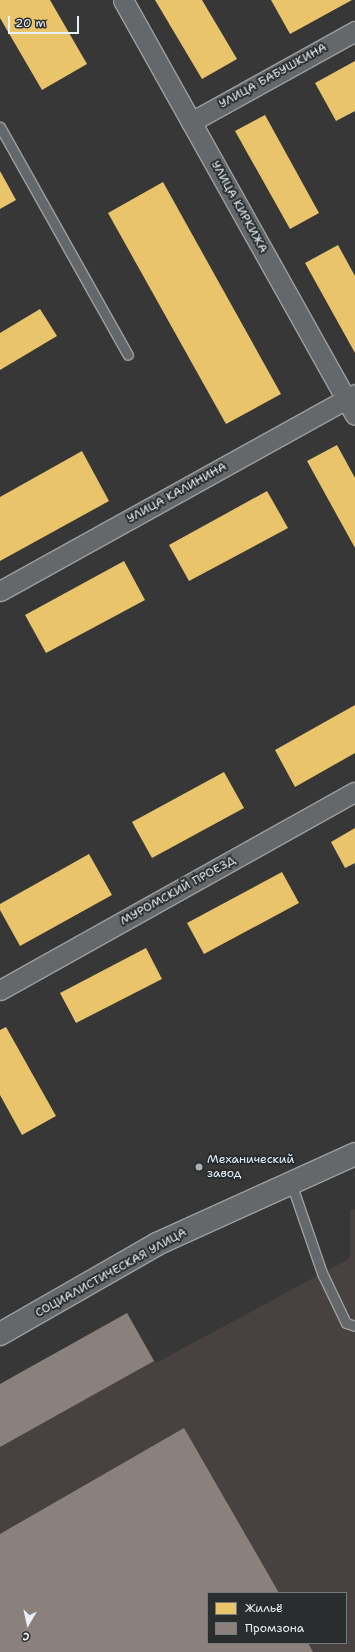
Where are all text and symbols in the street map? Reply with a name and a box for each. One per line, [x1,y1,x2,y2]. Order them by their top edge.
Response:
scale bar [10,8,81,34]
text: 20 m [15,15,46,31]
street label: УЛИЦА БАБУШКИНА [217,40,329,112]
street label: УЛИЦА КИРКИЖА [208,158,270,256]
street label: УЛИЦА КАЛИНИНА [125,460,229,526]
street label: МУРОМСКИЙ ПРОЕЗД [118,853,238,929]
place label: Механический завод [207,1153,294,1181]
marker: Механический завод [194,1162,204,1172]
street label: СОЦИАЛИСТИЧЕСКАЯ УЛИЦА [33,1225,189,1321]
legend [207,1592,347,1644]
text: Жильё [245,1600,283,1616]
north arrow [8,1604,48,1644]
text: Промзона [245,1620,304,1636]
text: С [22,1628,31,1644]

